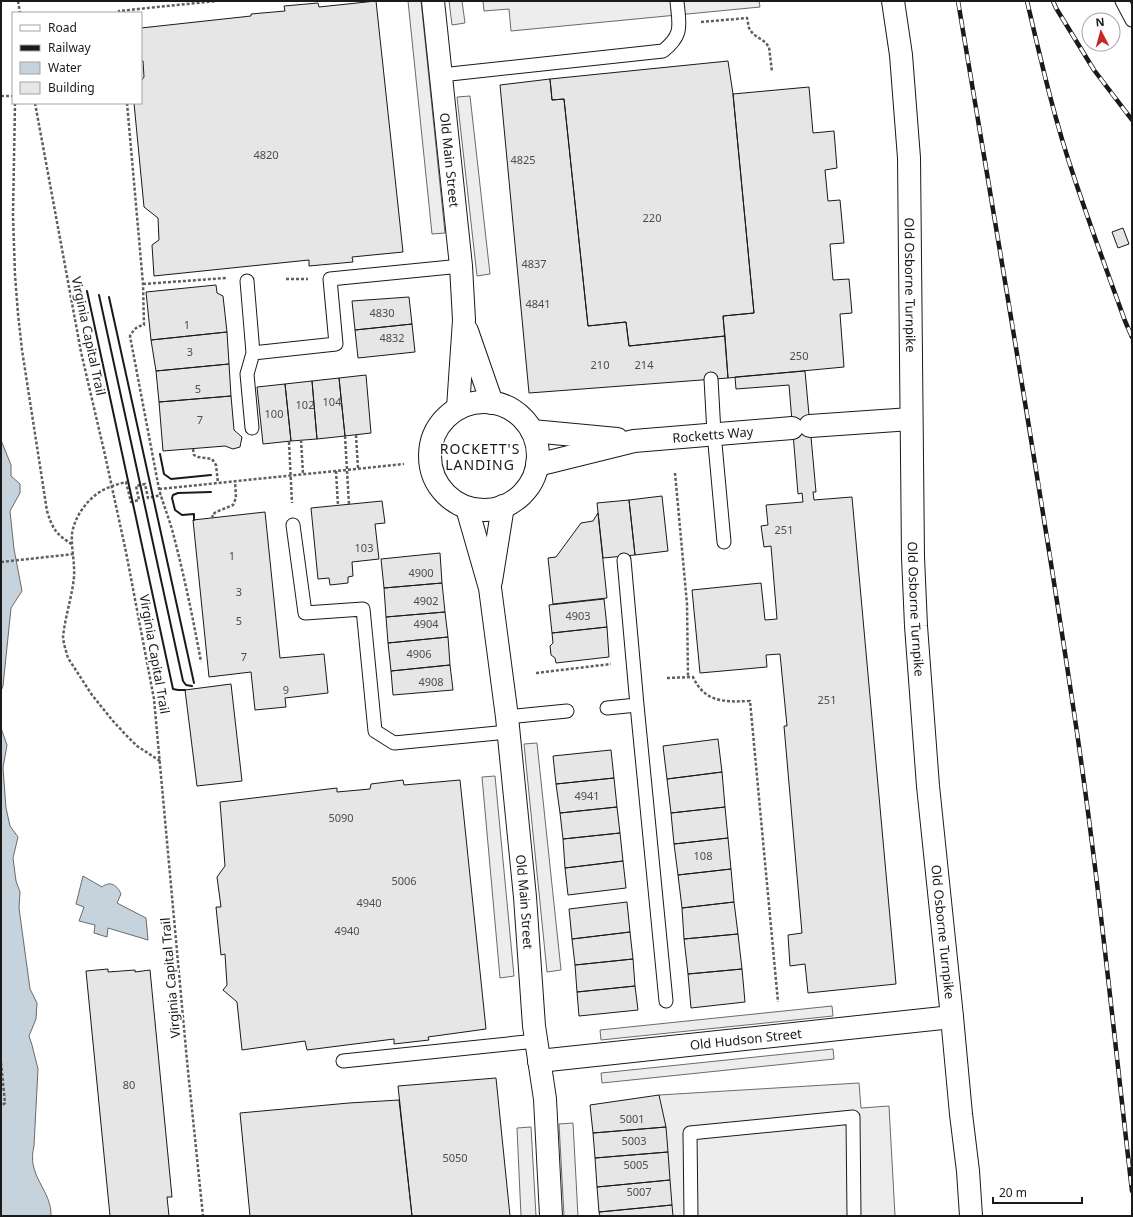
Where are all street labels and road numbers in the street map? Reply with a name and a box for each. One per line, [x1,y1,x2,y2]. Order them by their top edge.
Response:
street label: Old Main Street [436,112,464,209]
street label: Old Osborne Turnpike [901,217,920,353]
street label: Virginia Capital Trail [68,275,110,397]
street label: Rocketts Way [672,422,754,447]
street label: Old Osborne Turnpike [904,541,929,677]
street label: Virginia Capital Trail [136,593,174,715]
street label: Old Main Street [512,853,538,950]
street label: Old Osborne Turnpike [927,864,959,1000]
street label: Virginia Capital Trail [156,917,184,1039]
street label: Old Hudson Street [689,1024,803,1054]

